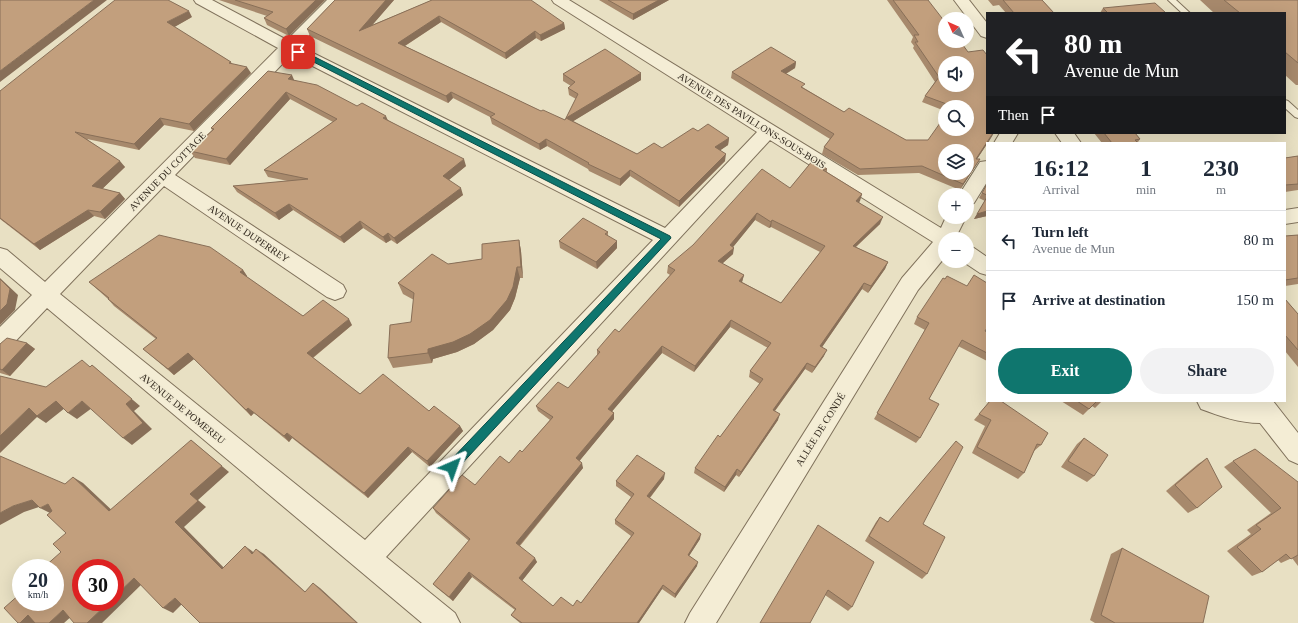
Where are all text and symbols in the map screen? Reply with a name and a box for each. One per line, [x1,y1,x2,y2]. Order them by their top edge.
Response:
north arrow [938,12,974,48]
map controls [938,12,974,268]
icon: left [998,28,1050,80]
text: 80 m [1064,28,1122,59]
pin [281,35,315,69]
icon: arrive [287,41,309,63]
button: sound [938,56,974,92]
text: Avenue de Mun [1064,61,1179,81]
street label: AVENUE DES PAVILLONS-SOUS-BOIS [676,70,828,171]
button: search [938,100,974,136]
icon: arrive [1037,104,1059,126]
text: Then [998,107,1029,123]
street label: AVENUE DU COTTAGE [127,130,208,213]
button: layers [938,144,974,180]
text: 16:12 [1033,155,1089,181]
text: 1 [1140,155,1152,181]
text: 230 [1203,155,1239,181]
text: Arrival [1042,182,1080,197]
text: min [1136,182,1156,197]
text: m [1216,182,1226,197]
button: + [938,188,974,224]
street label: AVENUE DUPERREY [206,202,291,265]
text: Turn left [1032,224,1089,240]
icon: left [998,230,1020,252]
button: − [938,232,974,268]
text: 80 m [1244,232,1274,248]
text: Avenue de Mun [1032,241,1115,256]
icon: arrive [998,290,1020,312]
text: Arrive at destination [1032,292,1165,308]
text: 150 m [1236,292,1274,308]
button: Exit [998,348,1132,394]
button: Share [1140,348,1274,394]
street label: AVENUE DE POMEREU [138,371,228,446]
street label: ALLÉE DE CONDÉ [793,391,847,468]
position arrow [431,446,473,488]
speed limit sign: 30 [72,559,124,611]
text: 20 [28,569,48,591]
text: km/h [28,589,48,600]

